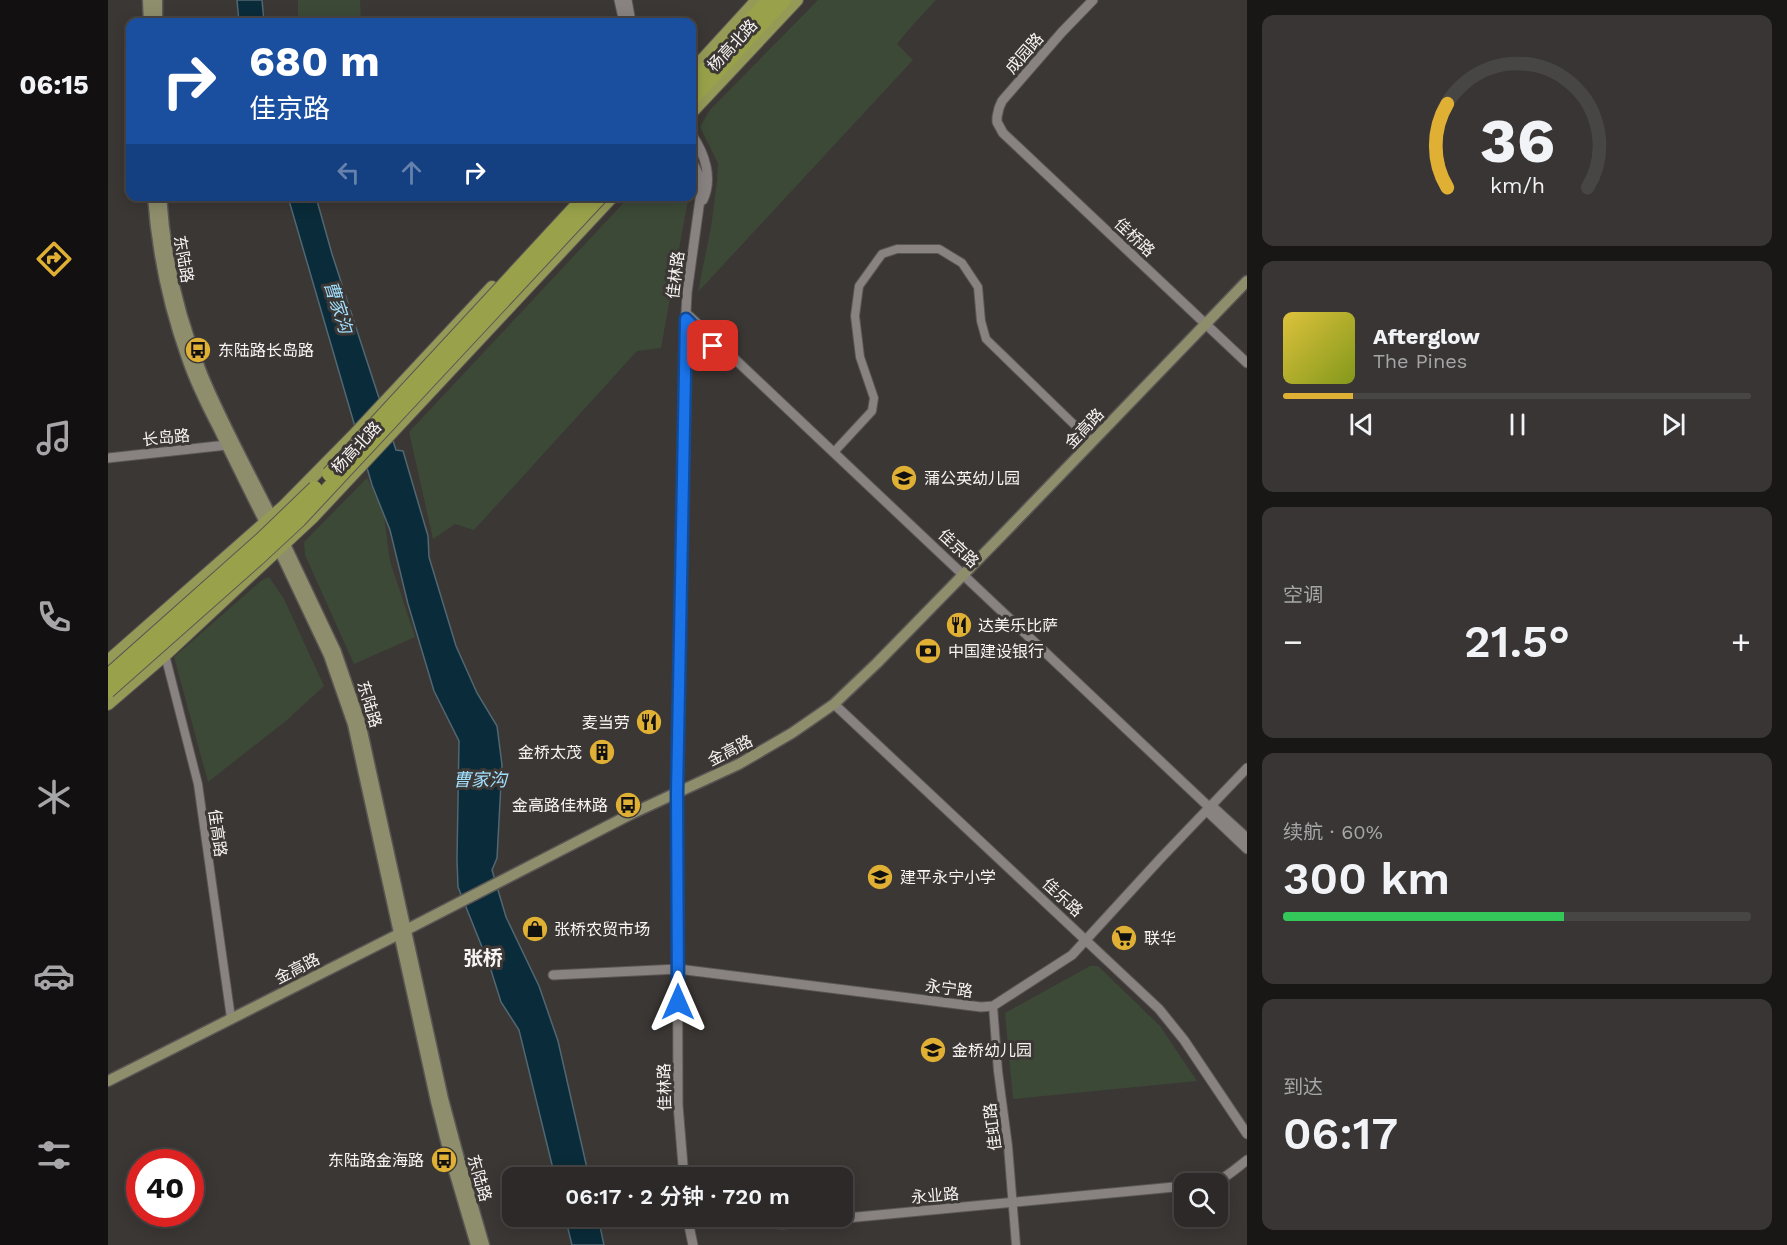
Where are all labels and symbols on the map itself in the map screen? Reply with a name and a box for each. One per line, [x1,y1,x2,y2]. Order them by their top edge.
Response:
street label: 杨高北路 [704,15,761,75]
street label: 成园路 [1001,29,1047,78]
street label: 佳桥路 [1111,214,1159,261]
street label: 东陆路 [170,234,197,284]
street label: 佳林路 [663,250,688,300]
water label: 曹家沟 [320,278,357,338]
pin [687,320,738,371]
bus stop icon: 东陆路长岛路 [183,335,213,365]
place label: 东陆路长岛路 [218,341,314,360]
street label: 金高路 [1061,404,1108,452]
street label: 杨高北路 [328,417,385,477]
street label: 长岛路 [141,426,191,449]
school or university icon: 蒲公英幼儿园 [889,463,919,493]
place label: 蒲公英幼儿园 [924,469,1020,488]
street label: 佳京路 [935,525,983,572]
restaurant icon: 达美乐比萨 [944,610,974,640]
place label: 达美乐比萨 [978,616,1058,635]
bank icon: 中国建设银行 [913,636,943,666]
place label: 中国建设银行 [948,642,1044,661]
street label: 东陆路 [353,678,386,730]
restaurant icon: 麦当劳 [634,707,664,737]
place label: 麦当劳 [582,713,630,732]
street label: 金高路 [705,731,756,770]
building icon: 金桥太茂 [587,737,617,767]
place label: 金桥太茂 [518,743,582,762]
water label: 曹家沟 [453,769,509,790]
bus stop icon: 金高路佳林路 [613,790,643,820]
place label: 金高路佳林路 [512,796,608,815]
street label: 佳高路 [205,808,230,858]
school or university icon: 建平永宁小学 [865,862,895,892]
place label: 建平永宁小学 [900,868,996,887]
street label: 佳乐路 [1039,874,1087,921]
shop icon: 张桥农贸市场 [520,914,550,944]
place label: 张桥农贸市场 [554,920,650,939]
supermarket icon: 联华 [1109,923,1139,953]
place label: 联华 [1144,929,1176,948]
district label: 张桥 [463,946,503,970]
street label: 金高路 [272,949,323,988]
position arrow [646,970,710,1034]
street label: 永宁路 [924,976,974,1001]
school or university icon: 金桥幼儿园 [918,1035,948,1065]
place label: 金桥幼儿园 [952,1041,1032,1060]
street label: 佳林路 [655,1063,674,1111]
street label: 佳虹路 [980,1102,1005,1152]
bus stop icon: 东陆路金海路 [429,1145,459,1175]
speed limit sign: 40 [126,1149,204,1227]
place label: 东陆路金海路 [328,1151,424,1170]
street label: 东陆路 [464,1152,495,1204]
street label: 永业路 [910,1184,960,1207]

